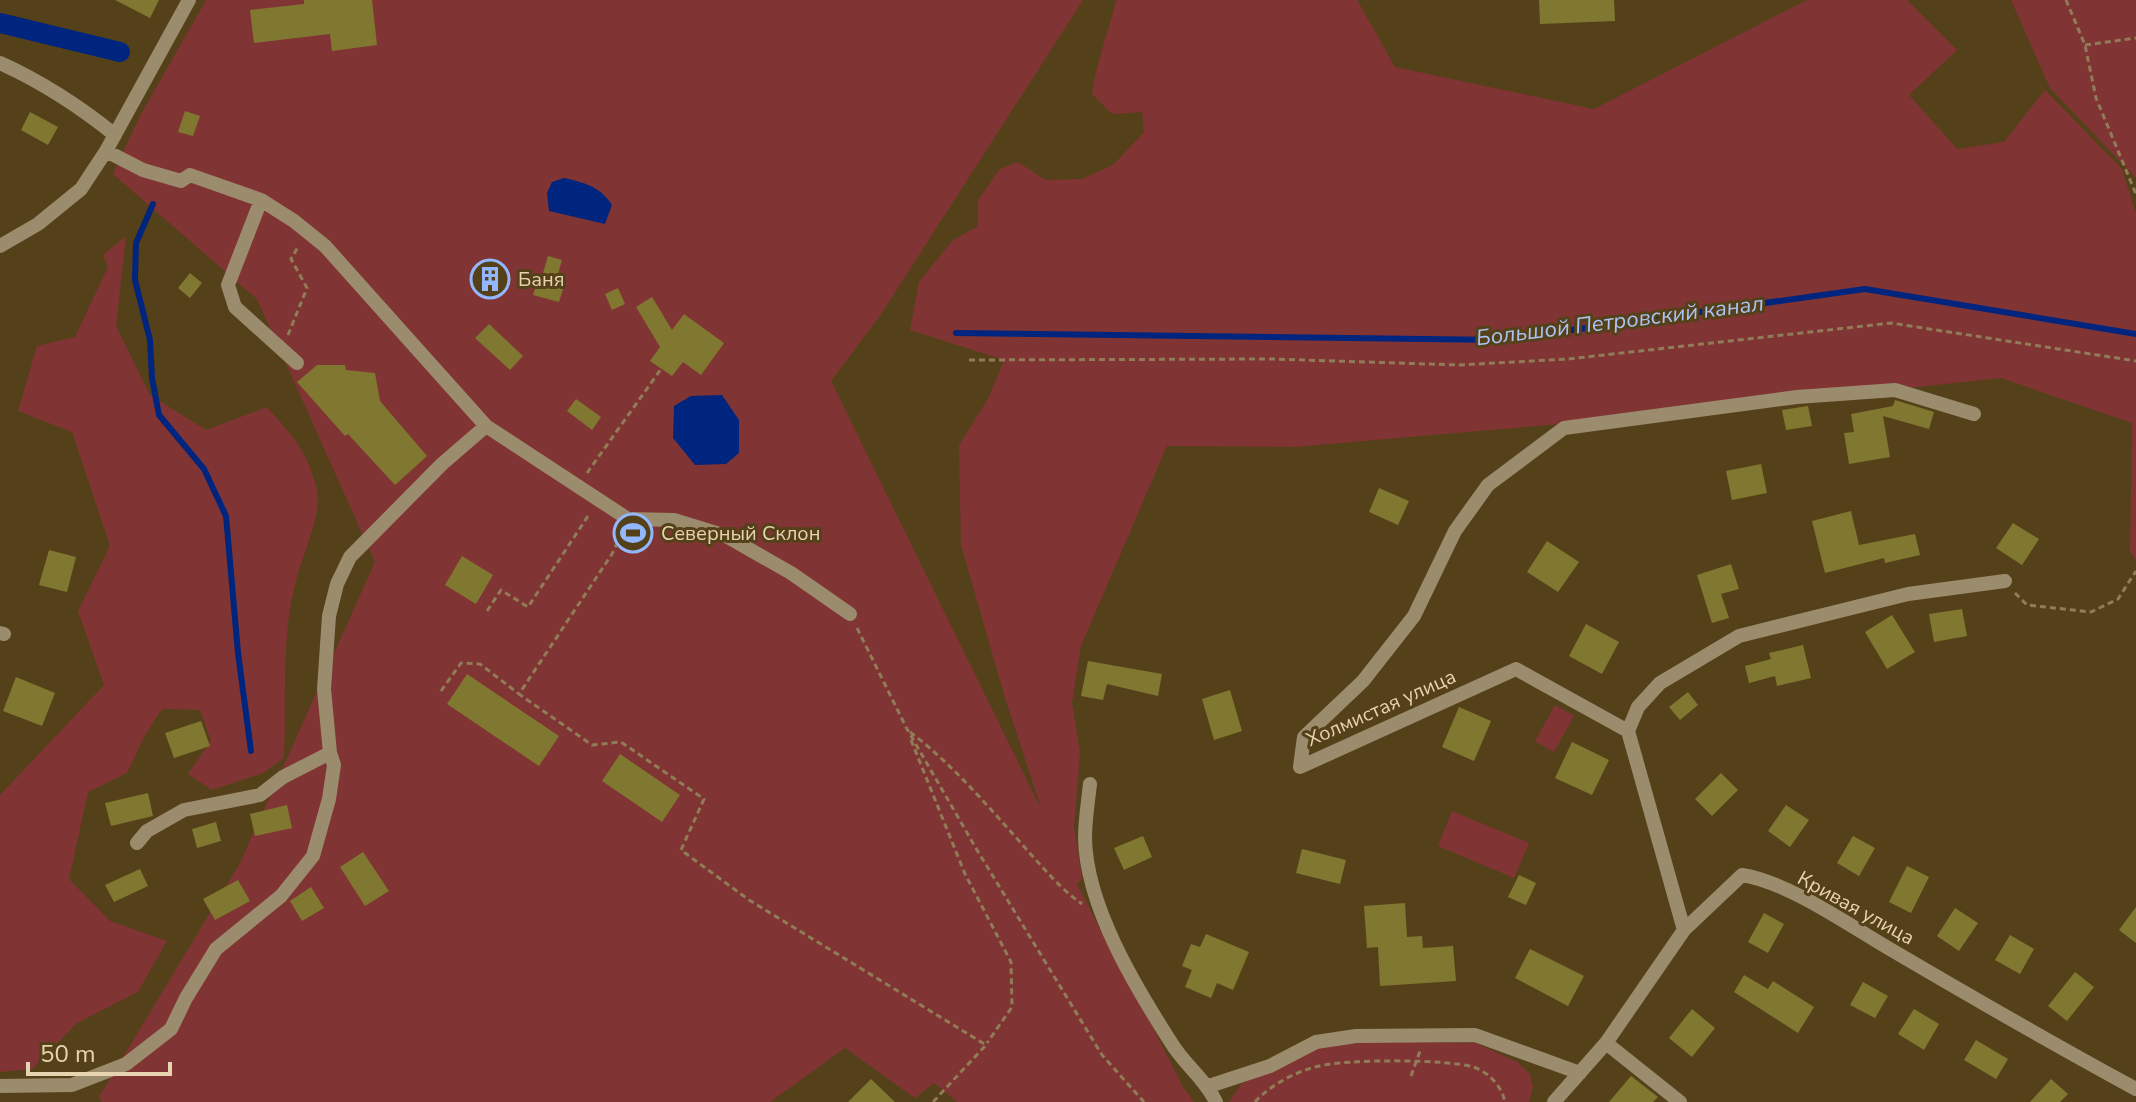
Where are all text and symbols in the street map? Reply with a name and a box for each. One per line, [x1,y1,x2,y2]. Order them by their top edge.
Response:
building icon: Баня [469,258,511,300]
place label: Баня [518,266,565,293]
water label: Большой Петровский канал [1474,288,1766,354]
sports icon: Северный Склон [612,512,654,554]
place label: Северный Склон [661,520,820,547]
street label: Холмистая улица [1302,663,1460,753]
street label: Кривая улица [1793,865,1919,951]
scale bar [28,1026,170,1076]
text: 50 m [40,1038,96,1070]

